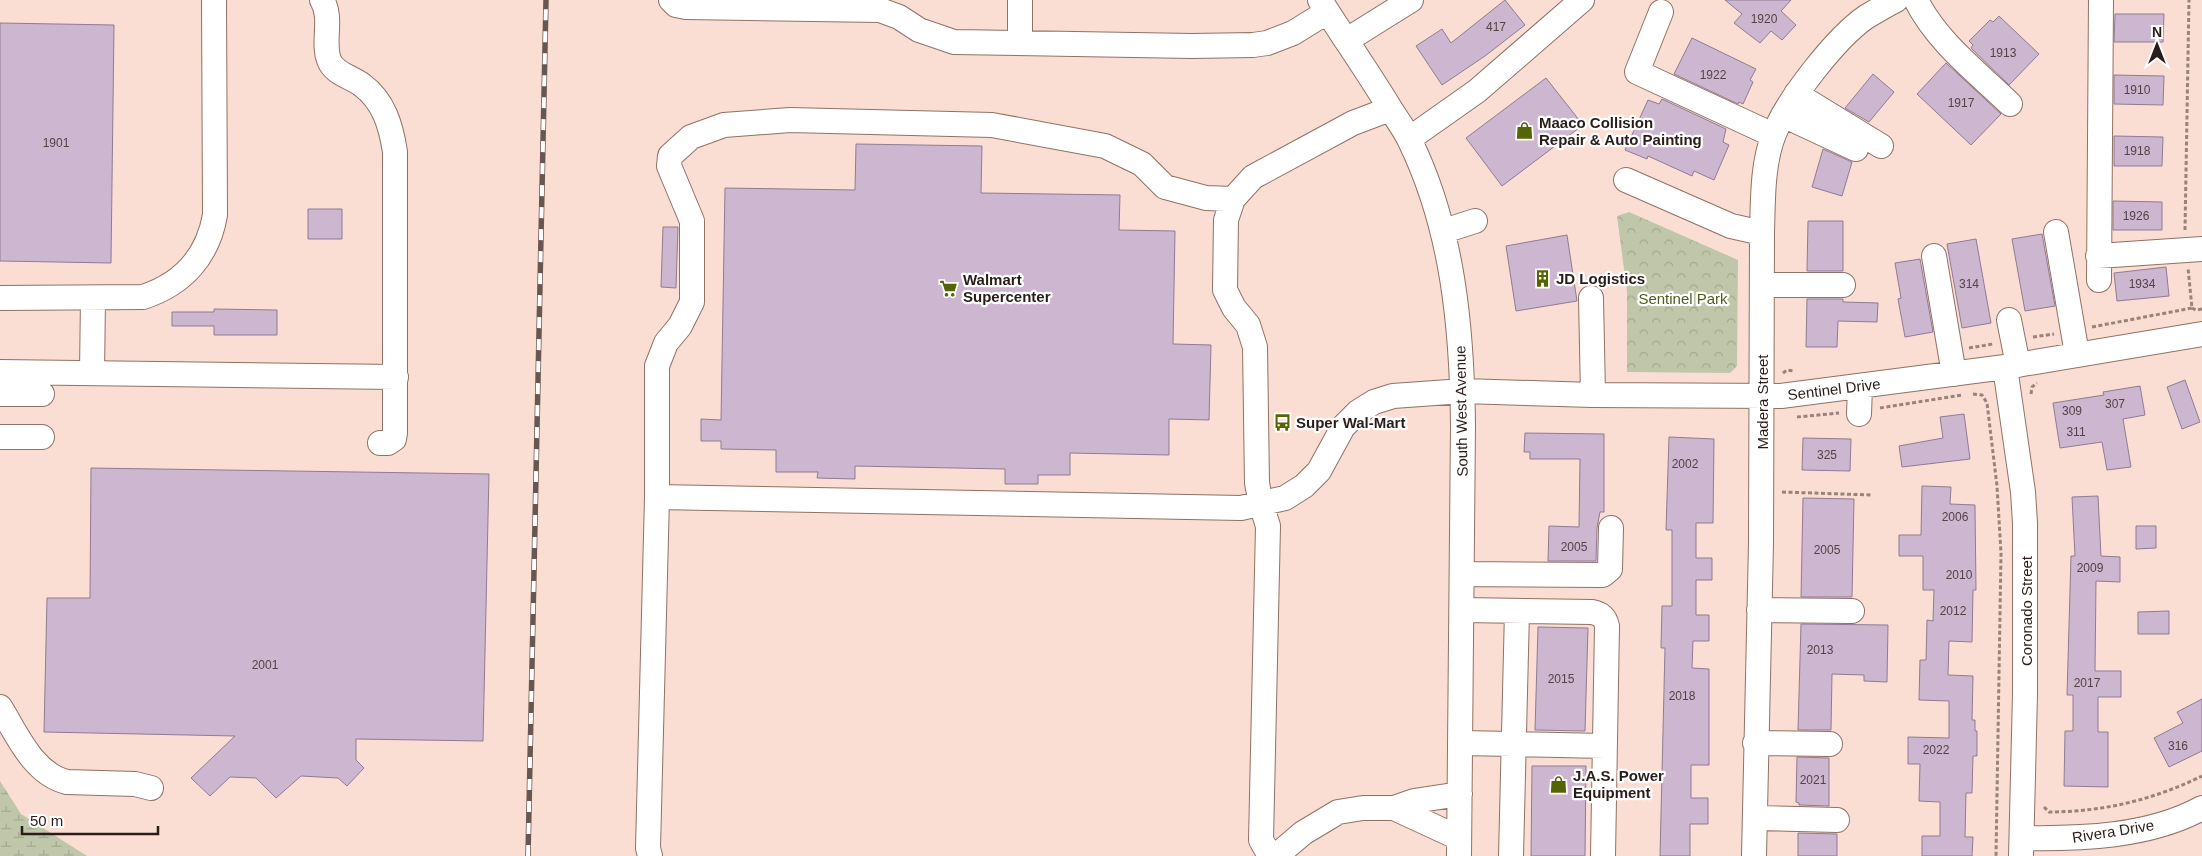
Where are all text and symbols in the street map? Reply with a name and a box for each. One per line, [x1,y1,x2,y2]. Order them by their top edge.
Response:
house number: 1920 [1751,12,1778,26]
house number: 417 [1486,20,1506,34]
north arrow [2132,20,2182,70]
text: N [2152,24,2162,40]
house number: 1913 [1990,46,2017,60]
house number: 1922 [1700,68,1727,82]
house number: 1910 [2124,83,2151,97]
house number: 1917 [1948,96,1975,110]
place label: Maaco Collision Repair & Auto Painting [1539,114,1702,148]
shop icon: Maaco Collision Repair & Auto Painting [1515,121,1535,141]
house number: 1901 [43,136,70,150]
house number: 1918 [2124,144,2151,158]
house number: 1926 [2123,209,2150,223]
building icon: JD Logistics [1532,268,1552,288]
place label: JD Logistics [1556,270,1645,287]
place label: Walmart Supercenter [963,271,1051,305]
house number: 314 [1959,277,1979,291]
house number: 1934 [2129,277,2156,291]
supermarket icon: Walmart Supercenter [939,278,959,298]
park label: Sentinel Park [1638,290,1728,307]
street label: South West Avenue [1451,345,1471,477]
street label: Madera Street [1754,354,1771,450]
street label: Sentinel Drive [1787,375,1881,403]
house number: 307 [2105,397,2125,411]
house number: 309 [2062,404,2082,418]
bus stop icon: Super Wal-Mart [1272,412,1292,432]
place label: Super Wal-Mart [1296,414,1405,431]
house number: 311 [2066,425,2086,439]
house number: 325 [1817,448,1837,462]
house number: 2002 [1672,457,1699,471]
house number: 2006 [1942,510,1969,524]
house number: 2005 [1561,540,1588,554]
house number: 2005 [1814,543,1841,557]
street label: Coronado Street [2018,555,2035,666]
house number: 2009 [2077,561,2104,575]
house number: 2010 [1946,568,1973,582]
house number: 2012 [1940,604,1967,618]
house number: 2013 [1807,643,1834,657]
house number: 2001 [252,658,279,672]
house number: 2015 [1548,672,1575,686]
house number: 2017 [2074,676,2101,690]
house number: 2018 [1669,689,1696,703]
house number: 316 [2168,739,2188,753]
house number: 2022 [1923,743,1950,757]
place label: J.A.S. Power Equipment [1573,767,1664,801]
house number: 2021 [1800,773,1827,787]
shop icon: J.A.S. Power Equipment [1549,774,1569,794]
scale bar [22,804,159,836]
text: 50 m [30,812,63,829]
street label: Rivera Drive [2071,816,2155,846]

